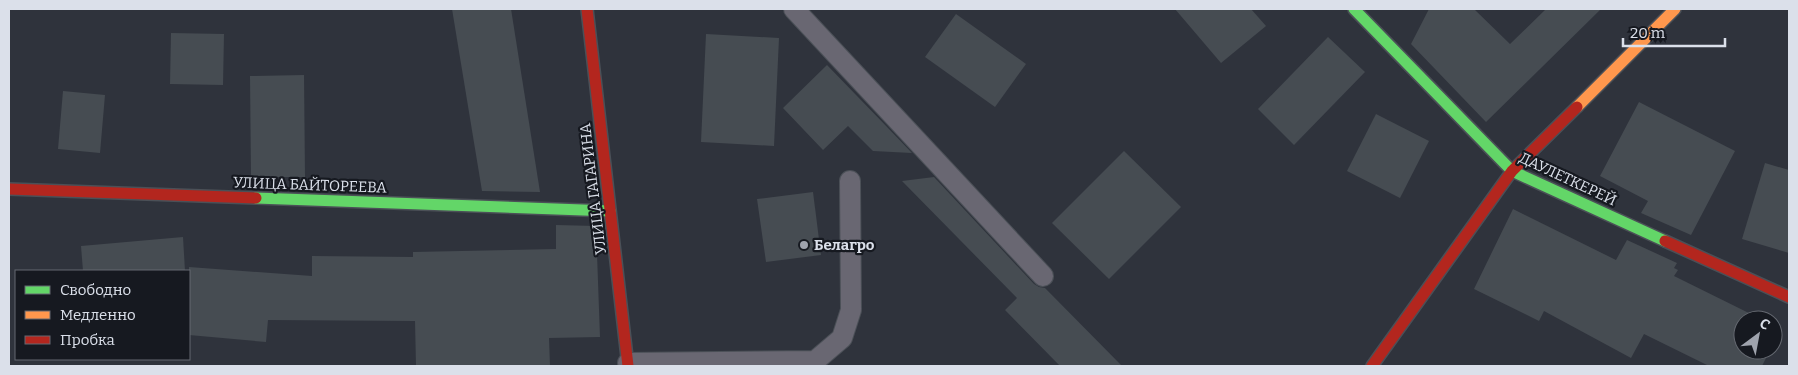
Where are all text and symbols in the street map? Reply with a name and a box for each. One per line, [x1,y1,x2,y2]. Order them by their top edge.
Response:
scale bar [1623,15,1726,47]
text: 20 m [1630,24,1666,42]
street label: УЛИЦА ГАГАРИНА [576,122,610,256]
street label: ДАУЛЕТКЕРЕЙ [1516,149,1620,209]
street label: УЛИЦА БАЙТОРЕЕВА [233,173,388,197]
place label: Белагро [814,236,875,254]
marker: Белагро [798,239,810,251]
legend [15,270,190,360]
text: Свободно [60,281,131,299]
text: Медленно [60,306,136,324]
north arrow [1733,310,1783,360]
text: С [1756,315,1773,334]
text: Пробка [60,331,115,349]

